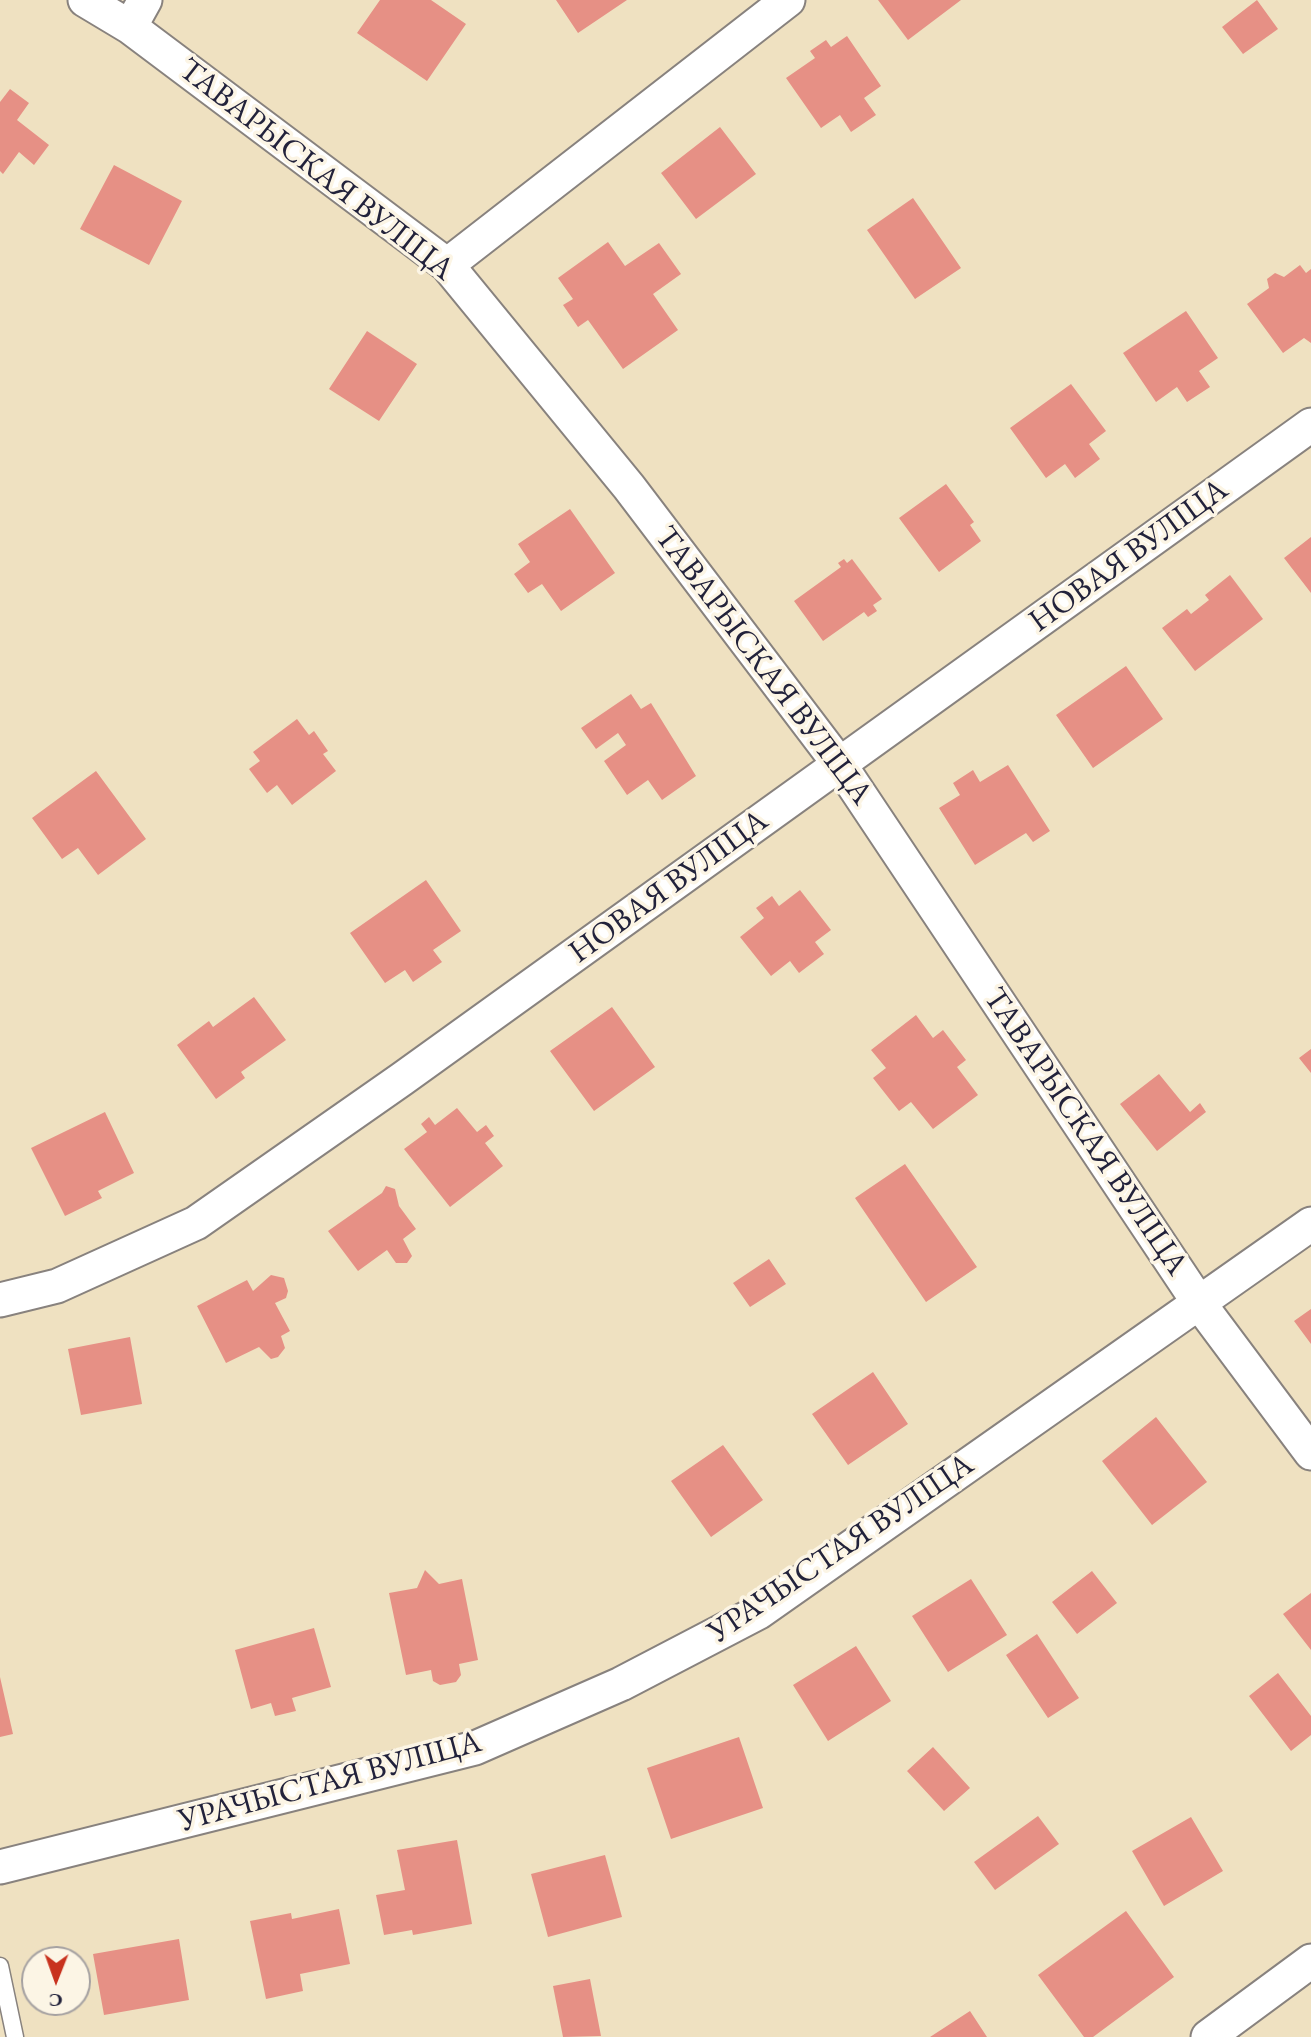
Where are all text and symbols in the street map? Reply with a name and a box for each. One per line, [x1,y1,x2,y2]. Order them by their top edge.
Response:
street label: ТАВАРЫСКАЯ ВУЛІЦА [171,51,461,289]
street label: НОВАЯ ВУЛІЦА [1022,471,1236,641]
street label: ТАВАРЫСКАЯ ВУЛІЦА [646,519,880,813]
street label: НОВАЯ ВУЛІЦА [562,802,776,972]
street label: ТАВАРЫСКАЯ ВУЛІЦА [974,981,1196,1283]
street label: УРАЧЫСТАЯ ВУЛІЦА [701,1446,981,1652]
street label: УРАЧЫСТАЯ ВУЛІЦА [174,1723,486,1841]
north arrow [21,1946,91,2016]
text: С [49,1988,63,2013]

